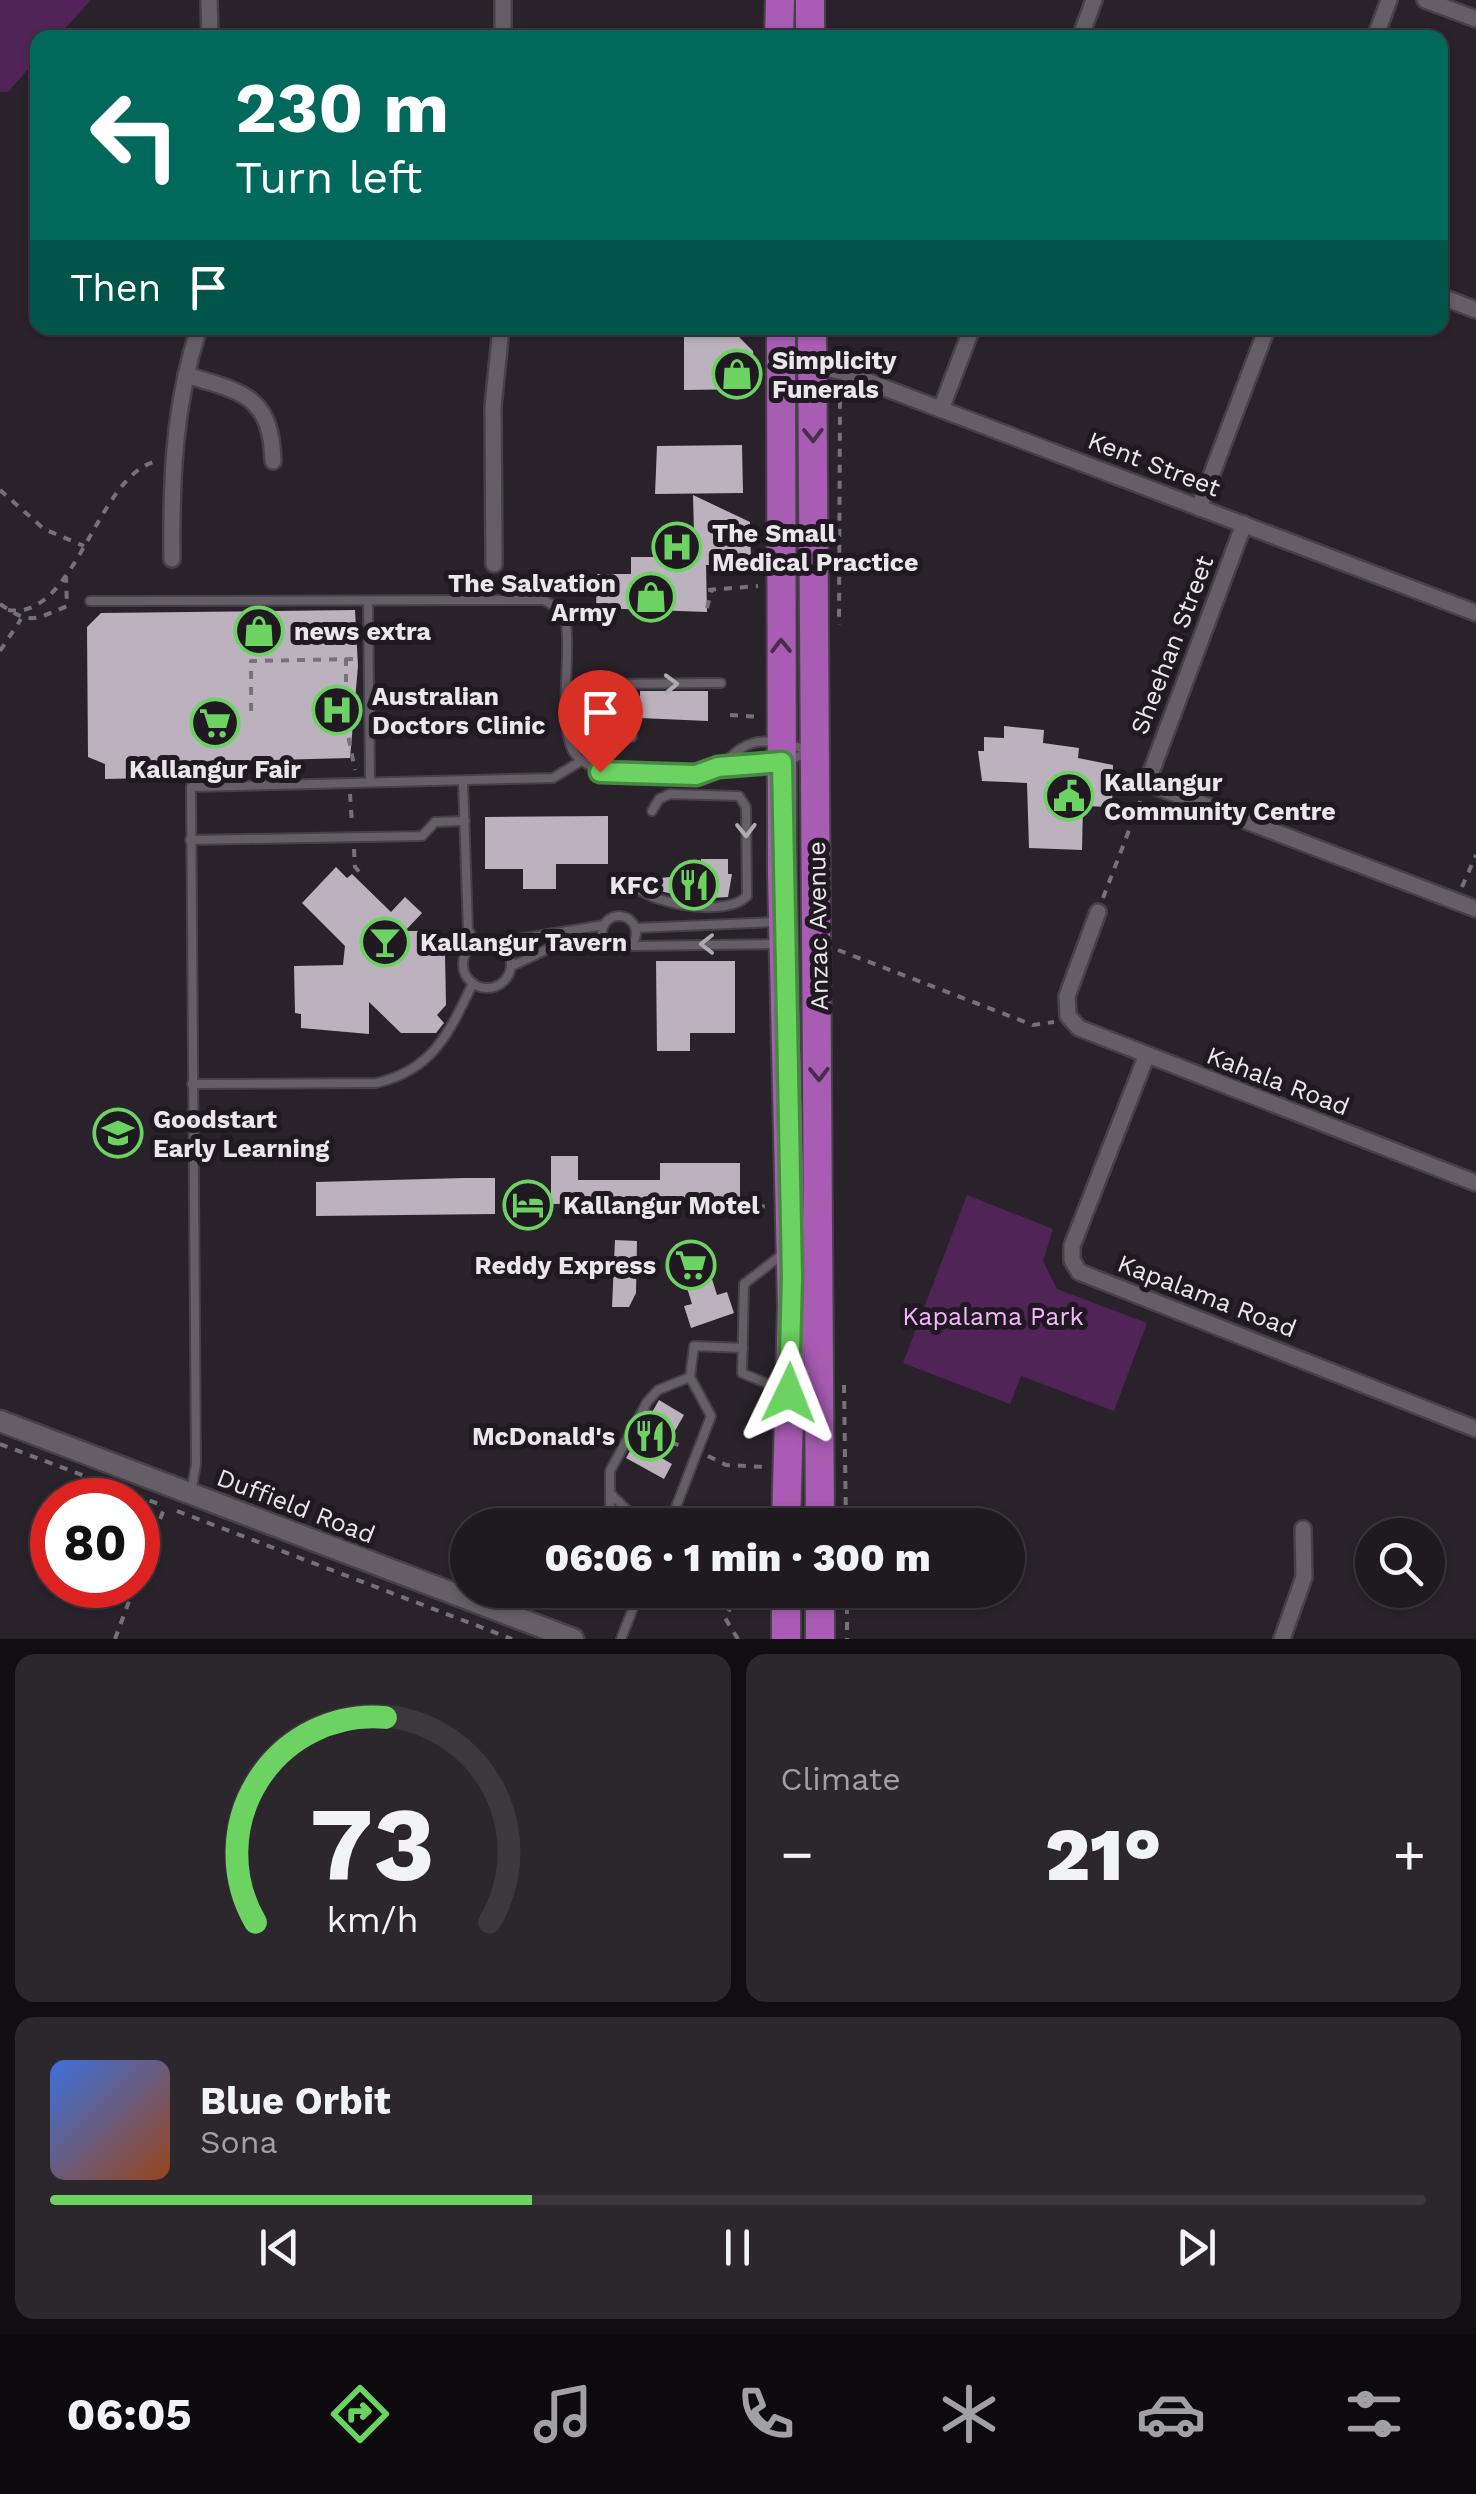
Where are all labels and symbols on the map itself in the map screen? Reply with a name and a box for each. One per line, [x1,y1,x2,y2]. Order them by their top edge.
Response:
place label: Simplicity Funerals [772,346,897,404]
shop icon: Simplicity Funerals [711,348,763,400]
street label: Kent Street [1084,425,1225,503]
one-way arrow [803,428,824,444]
place label: The Small Medical Practice [712,519,918,577]
hospital icon: The Small Medical Practice [651,521,703,573]
street label: Sheehan Street [1125,551,1220,739]
place label: The Salvation Army [448,569,617,627]
shop icon: The Salvation Army [625,571,677,623]
shop icon: news extra [233,605,285,657]
place label: news extra [294,617,432,646]
one-way arrow [770,638,792,654]
pin [558,670,643,773]
one-way arrow [664,673,680,694]
place label: Australian Doctors Clinic [372,682,545,740]
hospital icon: Australian Doctors Clinic [311,684,363,736]
supermarket icon: Kallangur Fair [189,697,241,749]
place label: Kallangur Fair [129,755,301,784]
place label: Kallangur Community Centre [1104,768,1336,826]
public building icon: Kallangur Community Centre [1043,770,1095,822]
one-way arrow [735,822,757,838]
street label: Anzac Avenue [802,841,834,1011]
restaurant icon: KFC [668,859,720,911]
place label: KFC [609,871,659,900]
bar icon: Kallangur Tavern [359,916,411,968]
place label: Kallangur Tavern [420,928,627,957]
one-way arrow [699,933,714,955]
street label: Kahala Road [1203,1040,1353,1122]
one-way arrow [809,1066,830,1082]
place label: Goodstart Early Learning [153,1105,329,1163]
school or university icon: Goodstart Early Learning [92,1107,144,1159]
hotel icon: Kallangur Motel [502,1179,554,1231]
place label: Kallangur Motel [563,1191,760,1220]
supermarket icon: Reddy Express [665,1239,717,1291]
street label: Kapalama Road [1114,1249,1300,1343]
place label: Reddy Express [475,1251,656,1280]
park label: Kapalama Park [902,1302,1084,1331]
position arrow [737,1341,841,1445]
restaurant icon: McDonald's [624,1410,676,1462]
place label: McDonald's [472,1422,615,1451]
street label: Duffield Road [213,1463,379,1549]
speed limit sign: 80 [30,1478,160,1608]

